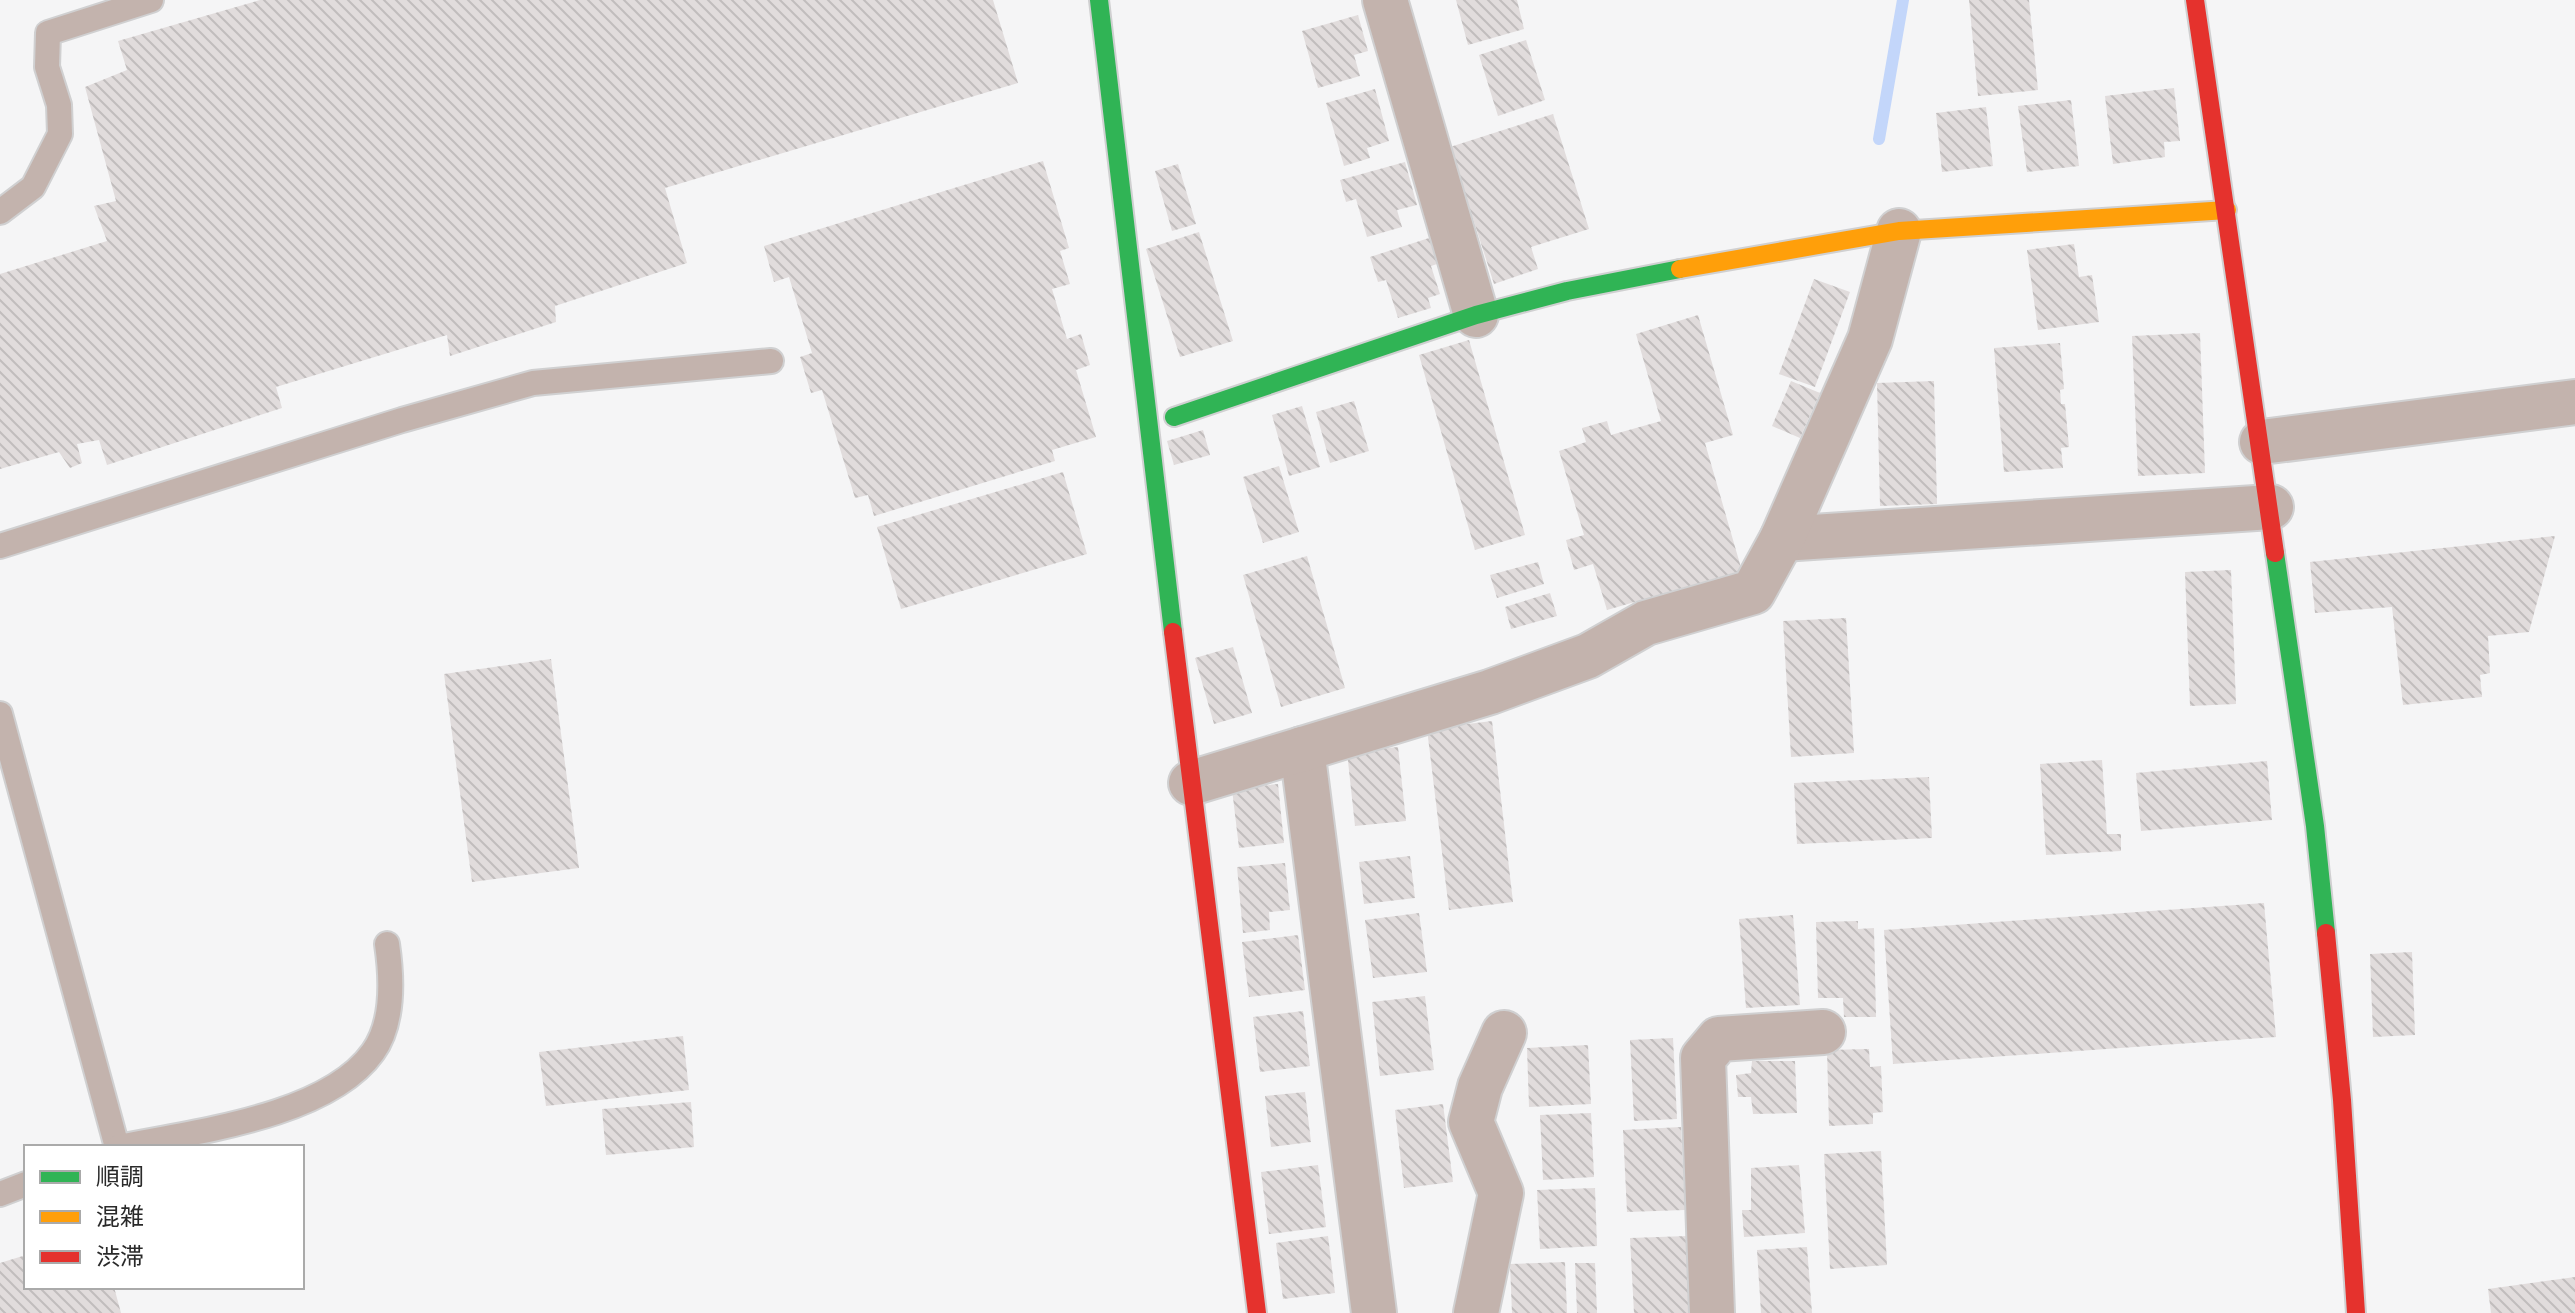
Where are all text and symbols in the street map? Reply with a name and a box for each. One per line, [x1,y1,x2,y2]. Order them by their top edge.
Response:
legend [24,1145,304,1289]
text: 順調 [96,1160,144,1192]
text: 混雑 [96,1200,144,1232]
text: 渋滞 [96,1240,144,1272]

